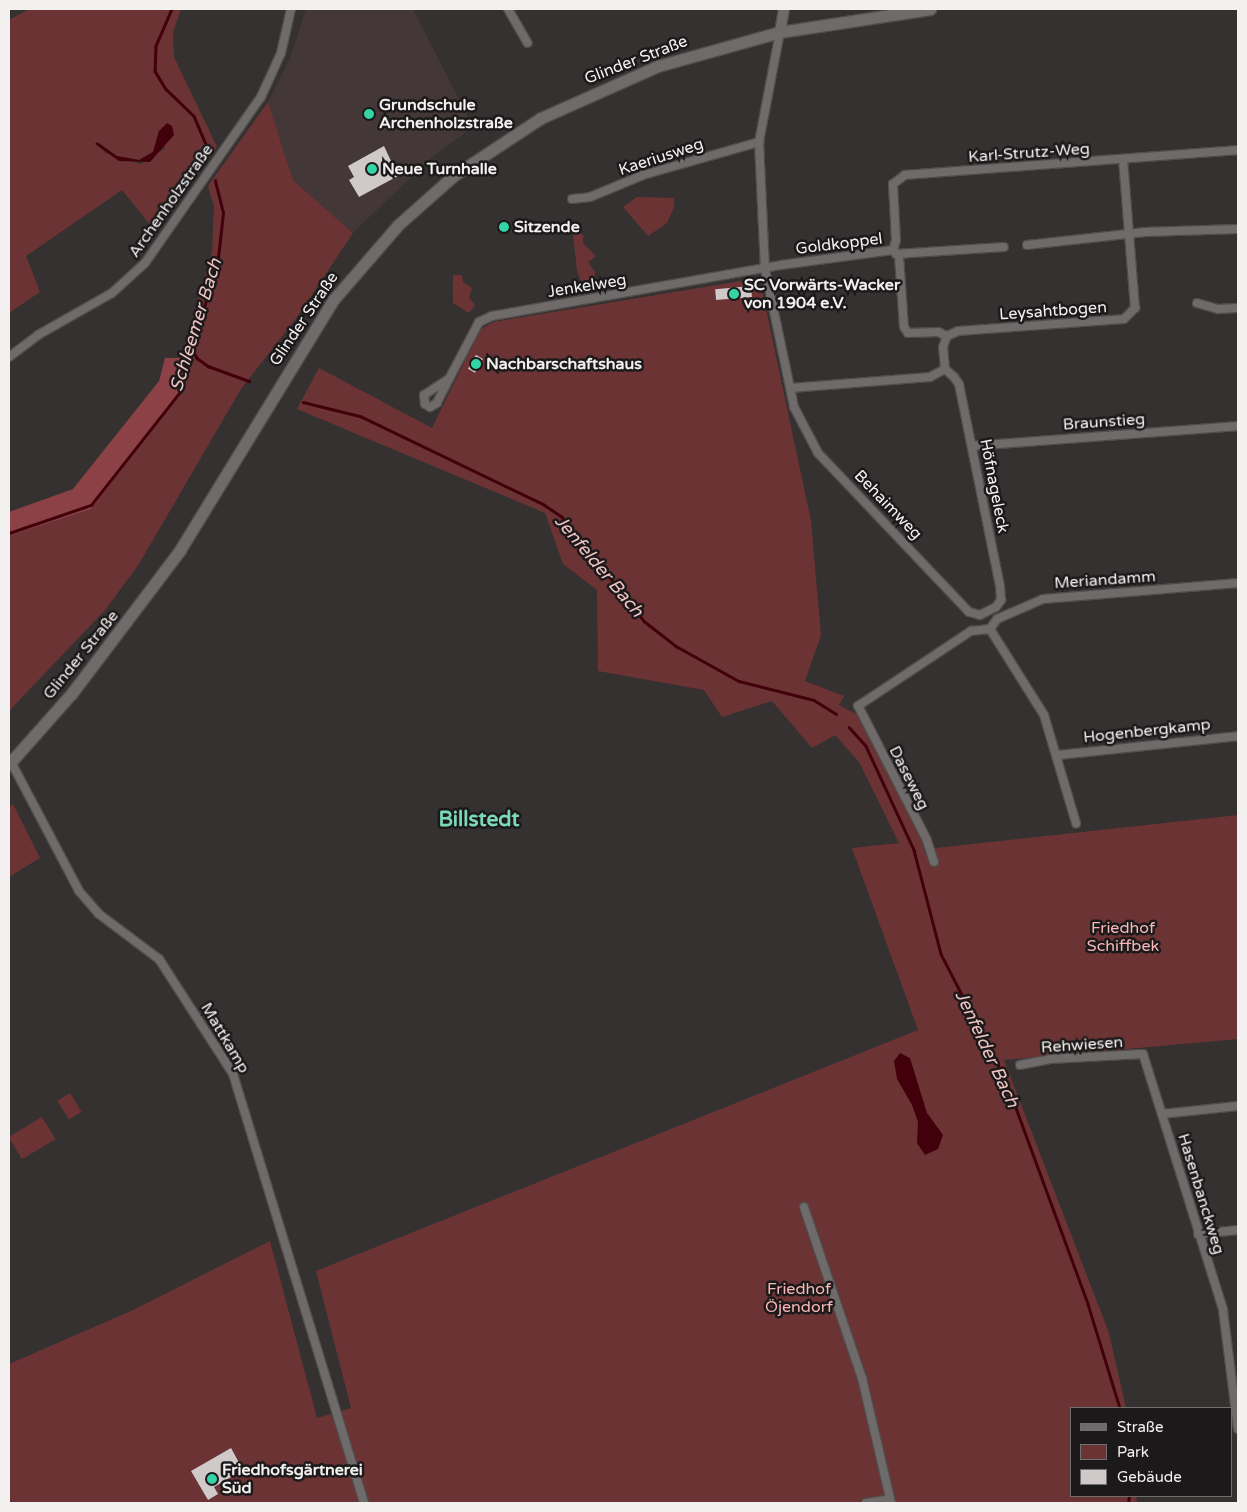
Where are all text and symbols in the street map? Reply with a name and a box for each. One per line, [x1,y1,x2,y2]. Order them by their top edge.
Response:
street label: Glinder Straße [582,32,690,88]
place label: Grundschule Archenholzstraße [379,95,513,133]
marker: Grundschule Archenholzstraße [363,108,375,120]
street label: Kaeriusweg [616,134,706,180]
street label: Karl-Strutz-Weg [968,139,1090,167]
street label: Archenholzstraße [125,141,217,261]
place label: Neue Turnhalle [382,159,497,179]
marker: Neue Turnhalle [366,163,378,175]
place label: Sitzende [514,217,580,237]
marker: Sitzende [498,221,510,233]
street label: Goldkoppel [794,229,884,259]
water label: Schleemer Bach [166,256,226,394]
street label: Glinder Straße [266,269,342,369]
street label: Jenkelweg [546,270,628,302]
place label: SC Vorwärts-Wacker von 1904 e.V. [744,275,900,313]
marker: SC Vorwärts-Wacker von 1904 e.V. [728,288,740,300]
street label: Leysahtbogen [999,298,1107,324]
place label: Nachbarschaftshaus [486,354,642,374]
marker: Nachbarschaftshaus [470,358,482,370]
street label: Braunstieg [1062,410,1146,434]
street label: Höfnageleck [975,437,1013,535]
street label: Behaimweg [850,466,926,544]
water label: Jenfelder Bach [550,511,648,621]
street label: Meriandamm [1054,567,1156,593]
street label: Glinder Straße [39,607,123,703]
street label: Hogenbergkamp [1082,715,1212,747]
street label: Daseweg [885,743,933,813]
district label: Billstedt [438,807,520,833]
park label: Friedhof Schiffbek [1087,918,1159,956]
water label: Jenfelder Bach [950,987,1024,1111]
street label: Mattkamp [196,999,254,1077]
street label: Rehwiesen [1040,1033,1124,1057]
street label: Hasenbanckweg [1173,1131,1229,1257]
park label: Friedhof Öjendorf [765,1279,833,1317]
legend [1070,1407,1232,1497]
text: Straße [1117,1418,1163,1436]
text: Park [1117,1443,1149,1461]
place label: Friedhofsgärtnerei Süd [222,1460,363,1498]
text: Gebäude [1117,1468,1182,1486]
marker: Friedhofsgärtnerei Süd [206,1473,218,1485]

